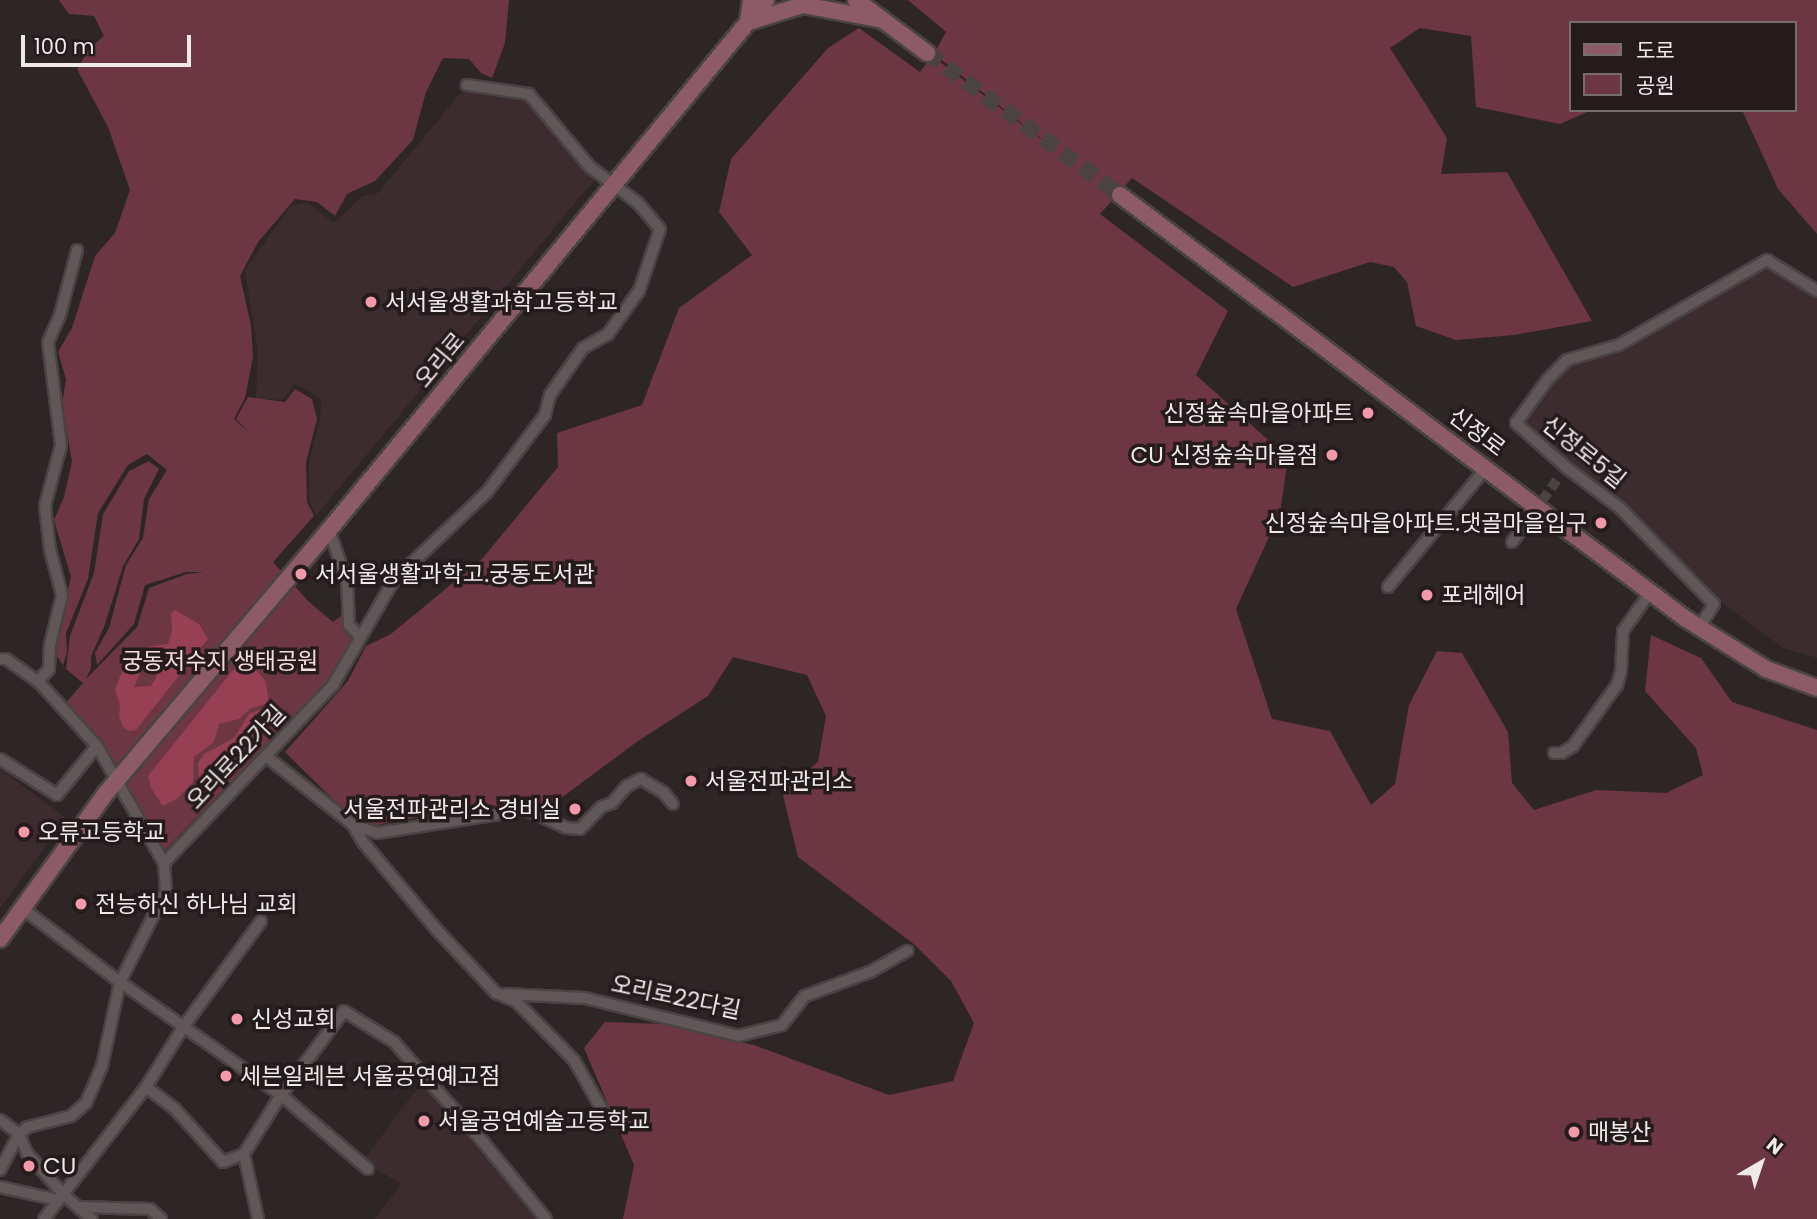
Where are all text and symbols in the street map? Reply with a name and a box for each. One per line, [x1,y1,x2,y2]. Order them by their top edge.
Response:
scale bar [24,21,194,65]
legend [1568,21,1796,112]
text: 100 m [34,32,94,61]
text: 도로 [1636,36,1675,65]
text: 공원 [1636,71,1675,100]
place label: 서서울생활과학고등학교 [385,288,618,316]
marker: 서서울생활과학고등학교 [363,294,379,310]
street label: 오리로 [409,327,471,393]
place label: 신정숲속마을아파트 [1164,399,1354,427]
street label: 신정로 [1443,402,1511,462]
marker: 신정숲속마을아파트 [1360,405,1376,421]
street label: 신정로5길 [1537,410,1631,494]
place label: CU 신정숲속마을점 [1130,441,1318,469]
marker: CU 신정숲속마을점 [1324,447,1340,463]
place label: 신정숲속마을아파트.댓골마을입구 [1265,509,1587,537]
marker: 신정숲속마을아파트.댓골마을입구 [1593,515,1609,531]
place label: 서서울생활과학고.궁동도서관 [315,560,595,588]
marker: 서서울생활과학고.궁동도서관 [293,566,309,582]
place label: 포레헤어 [1441,581,1526,609]
marker: 포레헤어 [1419,587,1435,603]
park label: 궁동저수지 생태공원 [122,647,318,675]
street label: 오리로22가길 [181,699,291,815]
place label: 서울전파관리소 [705,767,853,795]
marker: 서울전파관리소 [683,773,699,789]
place label: 서울전파관리소 경비실 [343,795,561,823]
marker: 서울전파관리소 경비실 [567,801,583,817]
place label: 오류고등학교 [38,818,165,846]
marker: 오류고등학교 [16,824,32,840]
place label: 전능하신 하나님 교회 [95,890,298,918]
marker: 전능하신 하나님 교회 [73,896,89,912]
street label: 오리로22다길 [608,970,744,1024]
place label: 신성교회 [251,1005,336,1033]
marker: 신성교회 [229,1011,245,1027]
place label: 세븐일레븐 서울공연예고점 [240,1062,500,1090]
marker: 세븐일레븐 서울공연예고점 [218,1068,234,1084]
place label: 서울공연예술고등학교 [438,1107,650,1135]
marker: 서울공연예술고등학교 [416,1113,432,1129]
place label: 매봉산 [1588,1118,1651,1146]
marker: 매봉산 [1566,1124,1582,1140]
north arrow [1726,1128,1796,1198]
text: N [1760,1131,1789,1161]
place label: CU [43,1152,76,1180]
marker: CU [21,1158,37,1174]

